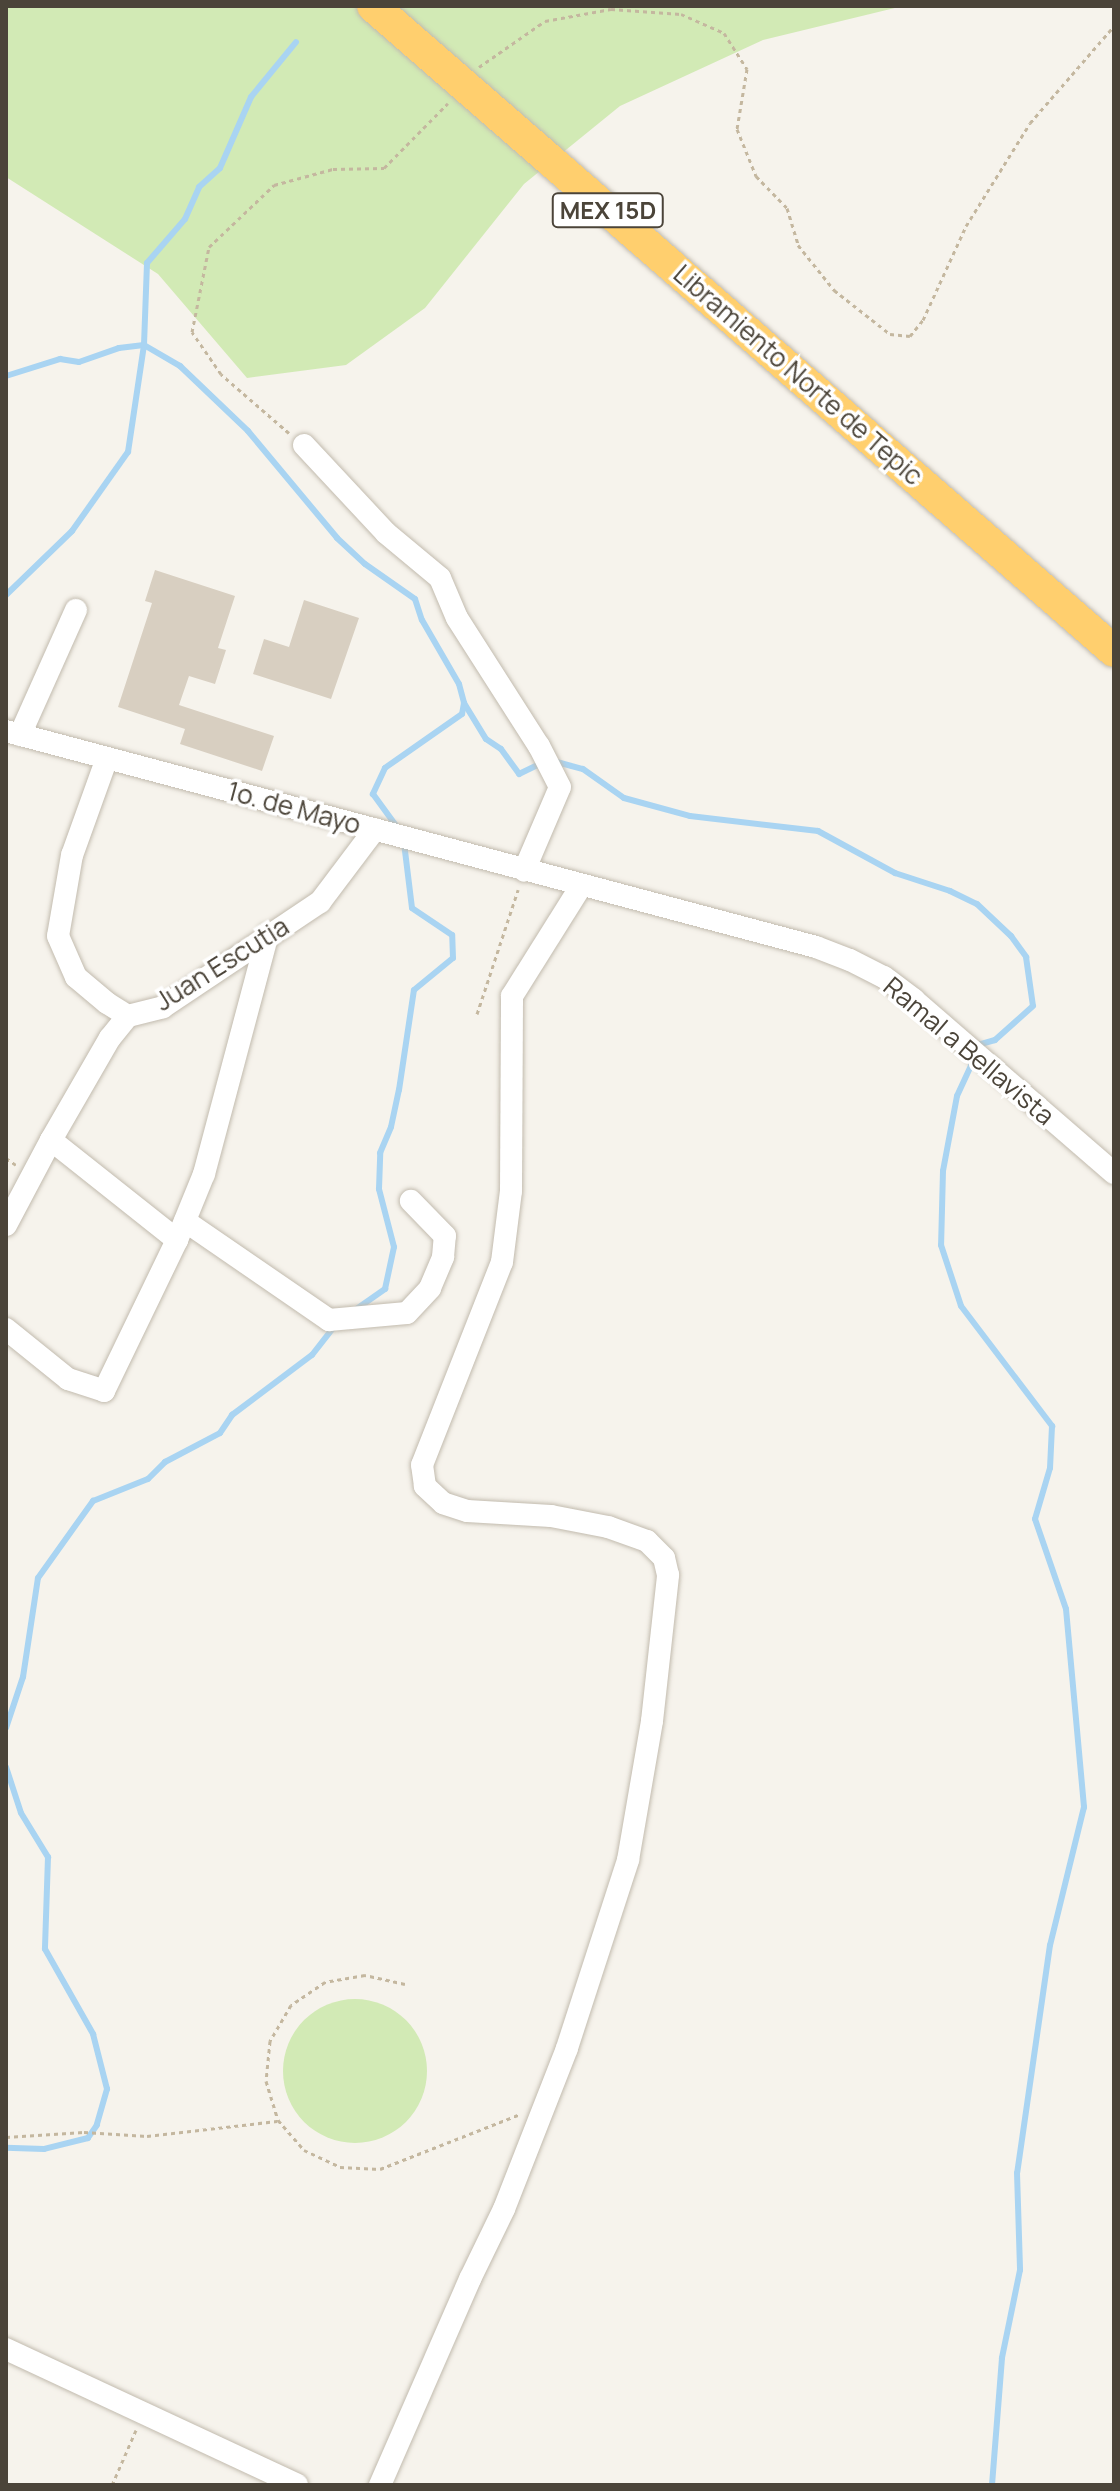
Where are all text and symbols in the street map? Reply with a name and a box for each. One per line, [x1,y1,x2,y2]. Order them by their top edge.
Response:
road number: MEX 15D [550,190,666,230]
street label: Libramiento Norte de Tepic [667,258,929,492]
street label: 1o. de Mayo [224,775,364,841]
street label: Juan Escutia [149,911,295,1017]
street label: Ramal a Bellavista [877,971,1061,1131]

